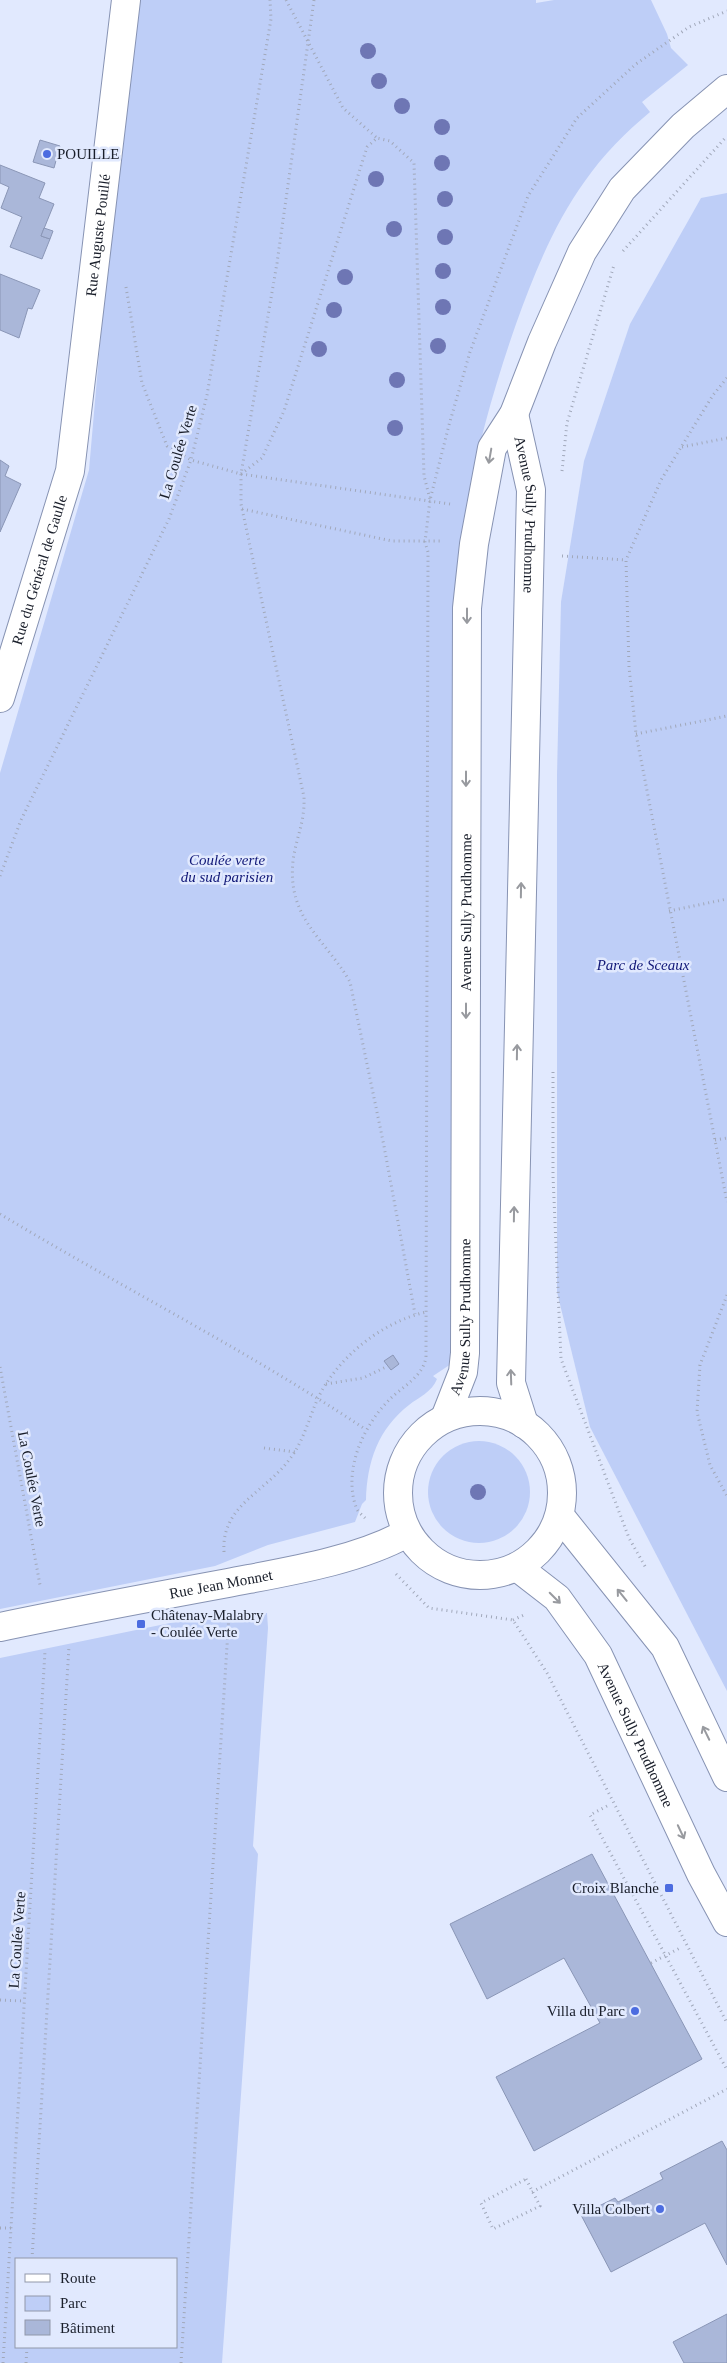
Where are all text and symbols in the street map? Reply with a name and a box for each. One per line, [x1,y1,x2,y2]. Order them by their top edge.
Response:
place label: POUILLE [57,146,120,162]
marker: POUILLE [41,148,53,160]
street label: Rue Auguste Pouillé [83,173,113,297]
street label: La Coulée Verte [156,403,200,501]
street label: Avenue Sully Prudhomme [511,435,539,594]
one-way arrow [485,447,495,463]
street label: Rue du Général de Gaulle [9,493,70,647]
one-way arrow [462,608,472,624]
one-way arrow [461,770,471,787]
street label: Avenue Sully Prudhomme [458,833,474,992]
park label: Coulée verte du sud parisien [181,852,273,885]
one-way arrow [516,882,526,898]
park label: Parc de Sceaux [596,957,690,973]
one-way arrow [461,1003,471,1019]
one-way arrow [512,1044,522,1060]
one-way arrow [509,1207,518,1223]
street label: Avenue Sully Prudhomme [447,1238,473,1398]
one-way arrow [507,1369,516,1385]
street label: La Coulée Verte [15,1430,49,1529]
street label: Rue Jean Monnet [168,1567,275,1602]
one-way arrow [617,1589,628,1602]
one-way arrow [549,1592,561,1604]
place label: Châtenay-Malabry - Coulée Verte [151,1607,264,1640]
marker: Châtenay-Malabry - Coulée Verte [135,1618,147,1630]
street label: Avenue Sully Prudhomme [595,1660,677,1810]
one-way arrow [701,1726,710,1741]
one-way arrow [677,1824,686,1839]
place label: Croix Blanche [572,1880,659,1896]
marker: Croix Blanche [663,1882,675,1894]
street label: La Coulée Verte [6,1891,28,1989]
place label: Villa du Parc [547,2003,625,2019]
marker: Villa du Parc [629,2005,641,2017]
place label: Villa Colbert [572,2201,651,2217]
marker: Villa Colbert [654,2203,666,2215]
legend [15,2258,178,2348]
text: Route [60,2270,96,2286]
text: Parc [60,2295,87,2311]
text: Bâtiment [60,2320,116,2336]

